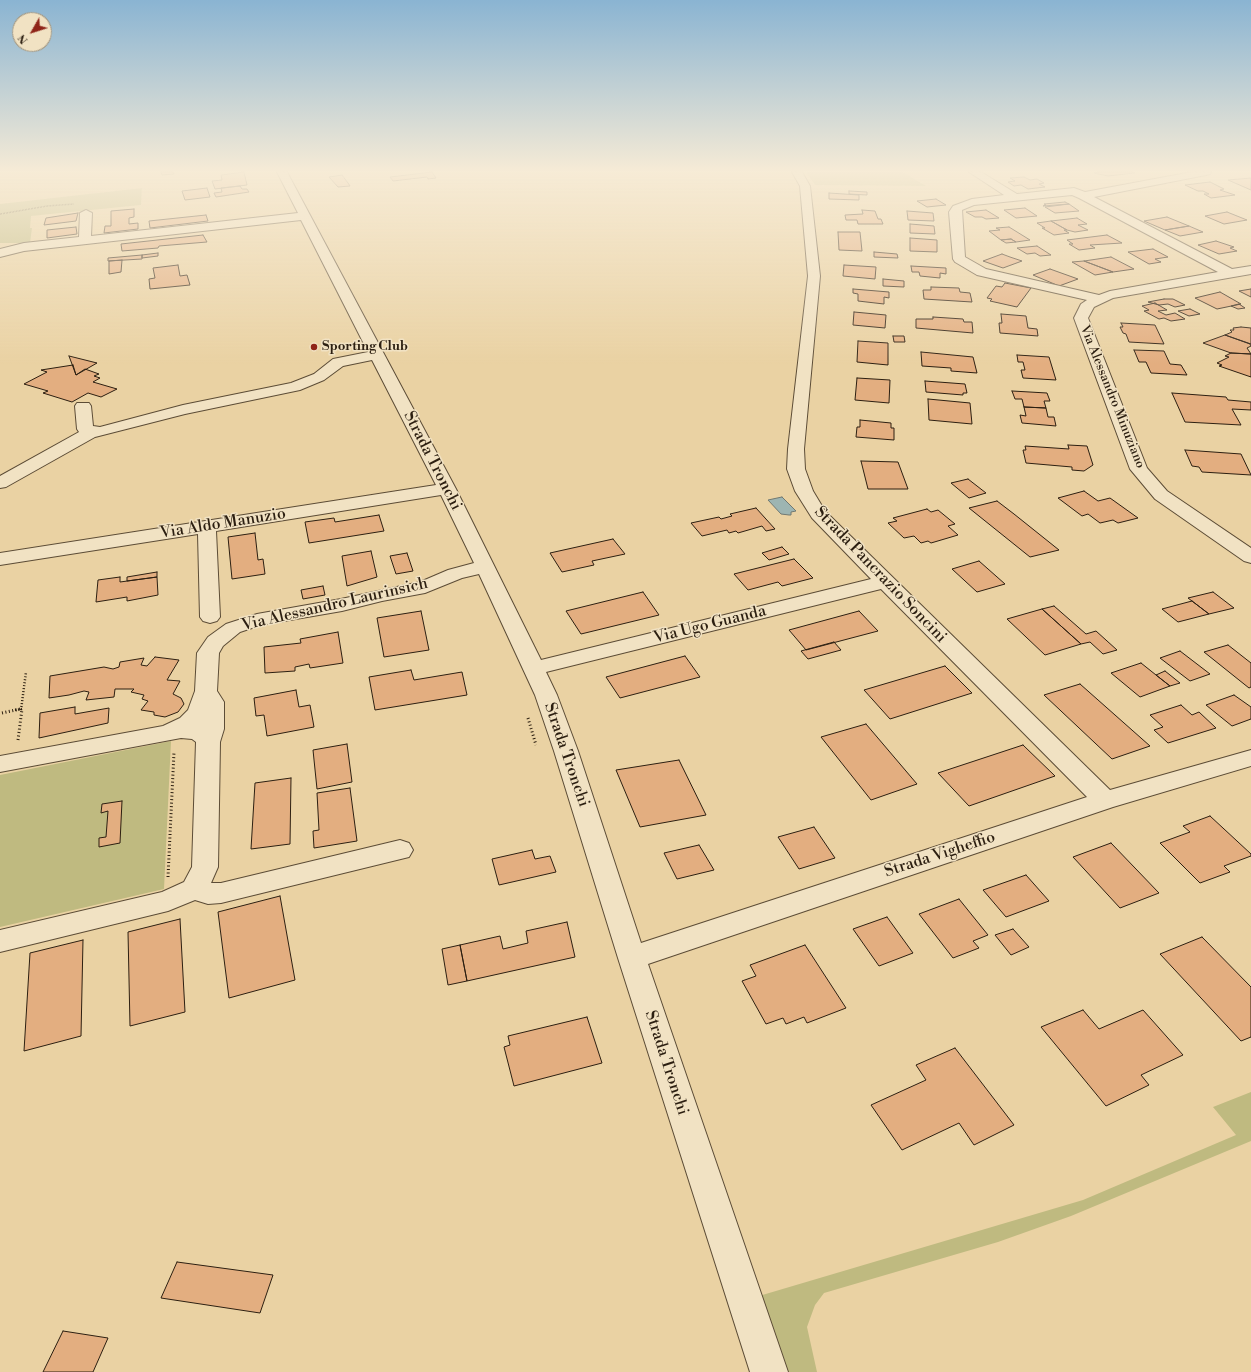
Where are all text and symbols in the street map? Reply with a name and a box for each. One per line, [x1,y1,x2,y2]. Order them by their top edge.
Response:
north arrow [12,12,52,52]
text: N [15,31,32,47]
street label: Via Alessandro Minuziano [1076,323,1148,471]
place label: Sporting Club [322,339,408,355]
marker: Sporting Club [309,342,319,352]
street label: Strada Tronchi [399,408,465,514]
street label: Strada Pancrazio Soncini [810,503,950,647]
street label: Via Aldo Manuzio [159,505,287,543]
street label: Via Alessandro Laurinsich [240,574,430,636]
street label: Via Ugo Guanda [652,602,768,648]
street label: Strada Tronchi [539,700,593,810]
street label: Strada Vigheffio [882,828,998,882]
street label: Strada Tronchi [640,1008,692,1118]

